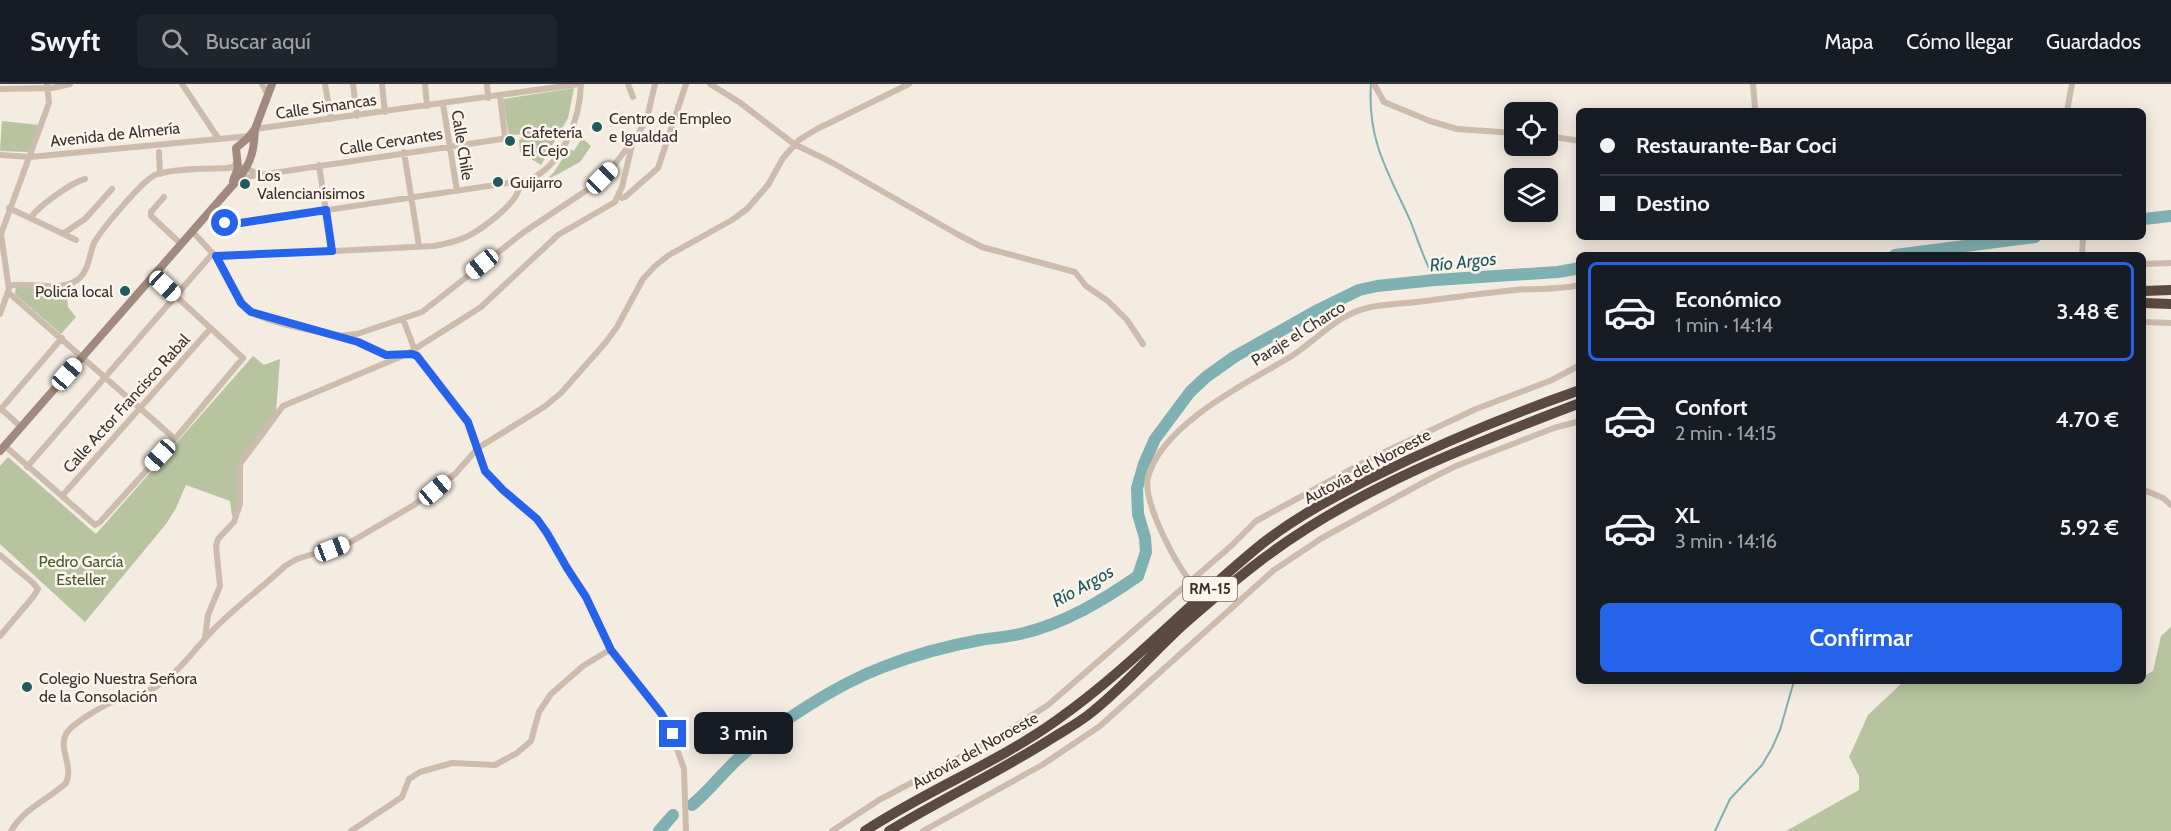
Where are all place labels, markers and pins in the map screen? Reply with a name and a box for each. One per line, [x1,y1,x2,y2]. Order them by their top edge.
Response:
place label: Centro de Empleo e Igualdad [609,109,732,146]
marker: Centro de Empleo e Igualdad [590,120,604,134]
place label: Cafetería El Cejo [522,123,583,160]
marker: Cafetería El Cejo [503,134,517,148]
place label: Los Valencianísimos [257,166,365,203]
place label: Guijarro [510,173,562,192]
marker: Guijarro [491,175,505,189]
marker: Los Valencianísimos [238,177,252,191]
place label: Policía local [35,282,113,301]
marker: Policía local [118,284,132,298]
place label: Colegio Nuestra Señora de la Consolación [39,669,198,706]
marker: Colegio Nuestra Señora de la Consolación [20,680,34,694]

